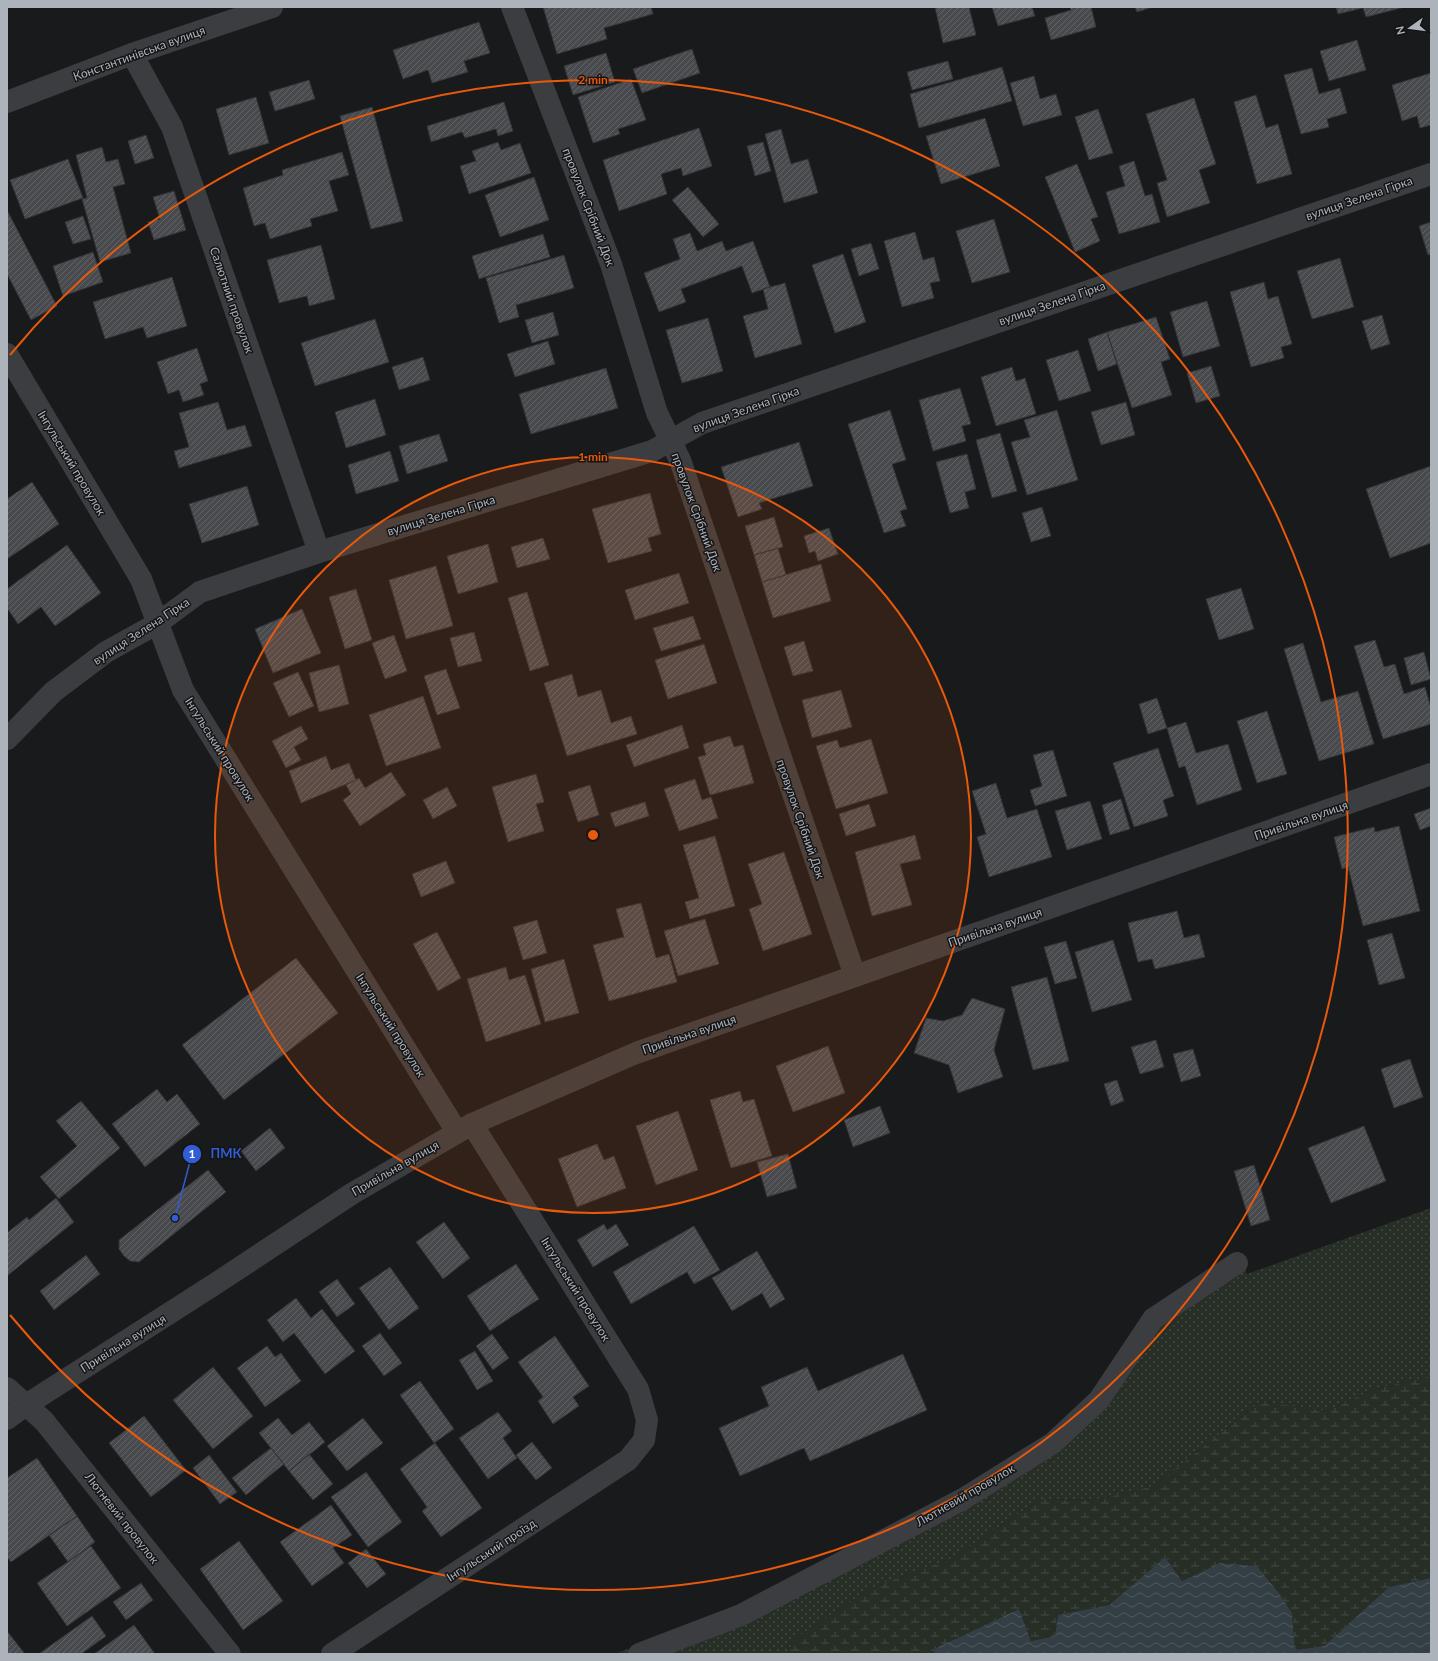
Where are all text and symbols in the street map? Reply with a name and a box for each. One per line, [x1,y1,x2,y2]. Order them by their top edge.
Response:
north arrow [1390,8,1430,48]
street label: Константинівська вулиця [71,22,207,84]
text: N [1392,25,1407,36]
text: 2 min [578,72,608,87]
street label: провулок Срібний Док [560,146,619,269]
street label: вулиця Зелена Гірка [1304,173,1414,223]
street label: Салютний провулок [207,245,258,356]
street label: вулиця Зелена Гірка [997,278,1107,328]
street label: вулиця Зелена Гірка [691,383,801,435]
street label: Інгульський провулок [35,408,110,519]
text: 1 min [578,449,608,464]
street label: провулок Срібний Док [669,451,726,574]
street label: вулиця Зелена Гірка [385,491,497,539]
street label: вулиця Зелена Гірка [90,594,192,668]
street label: Інгульський провулок [182,694,258,804]
street label: провулок Срібний Док [774,757,829,881]
street label: Привільна вулиця [1252,797,1350,843]
centre of rings [586,828,600,842]
street label: Привільна вулиця [946,904,1044,950]
street label: Інгульський провулок [353,970,429,1080]
street label: Привільна вулиця [640,1011,738,1057]
street label: Привільна вулиця [349,1137,441,1199]
callout: ПМК [182,1141,249,1166]
text: ПМК [210,1145,242,1161]
text: 1 [189,1146,196,1161]
street label: Інгульський провулок [538,1234,614,1344]
street label: Привільна вулиця [77,1311,169,1375]
street label: Лютневий провулок [912,1460,1018,1530]
street label: Лютневий провулок [81,1469,163,1567]
street label: Інгульський проїзд [443,1515,539,1585]

